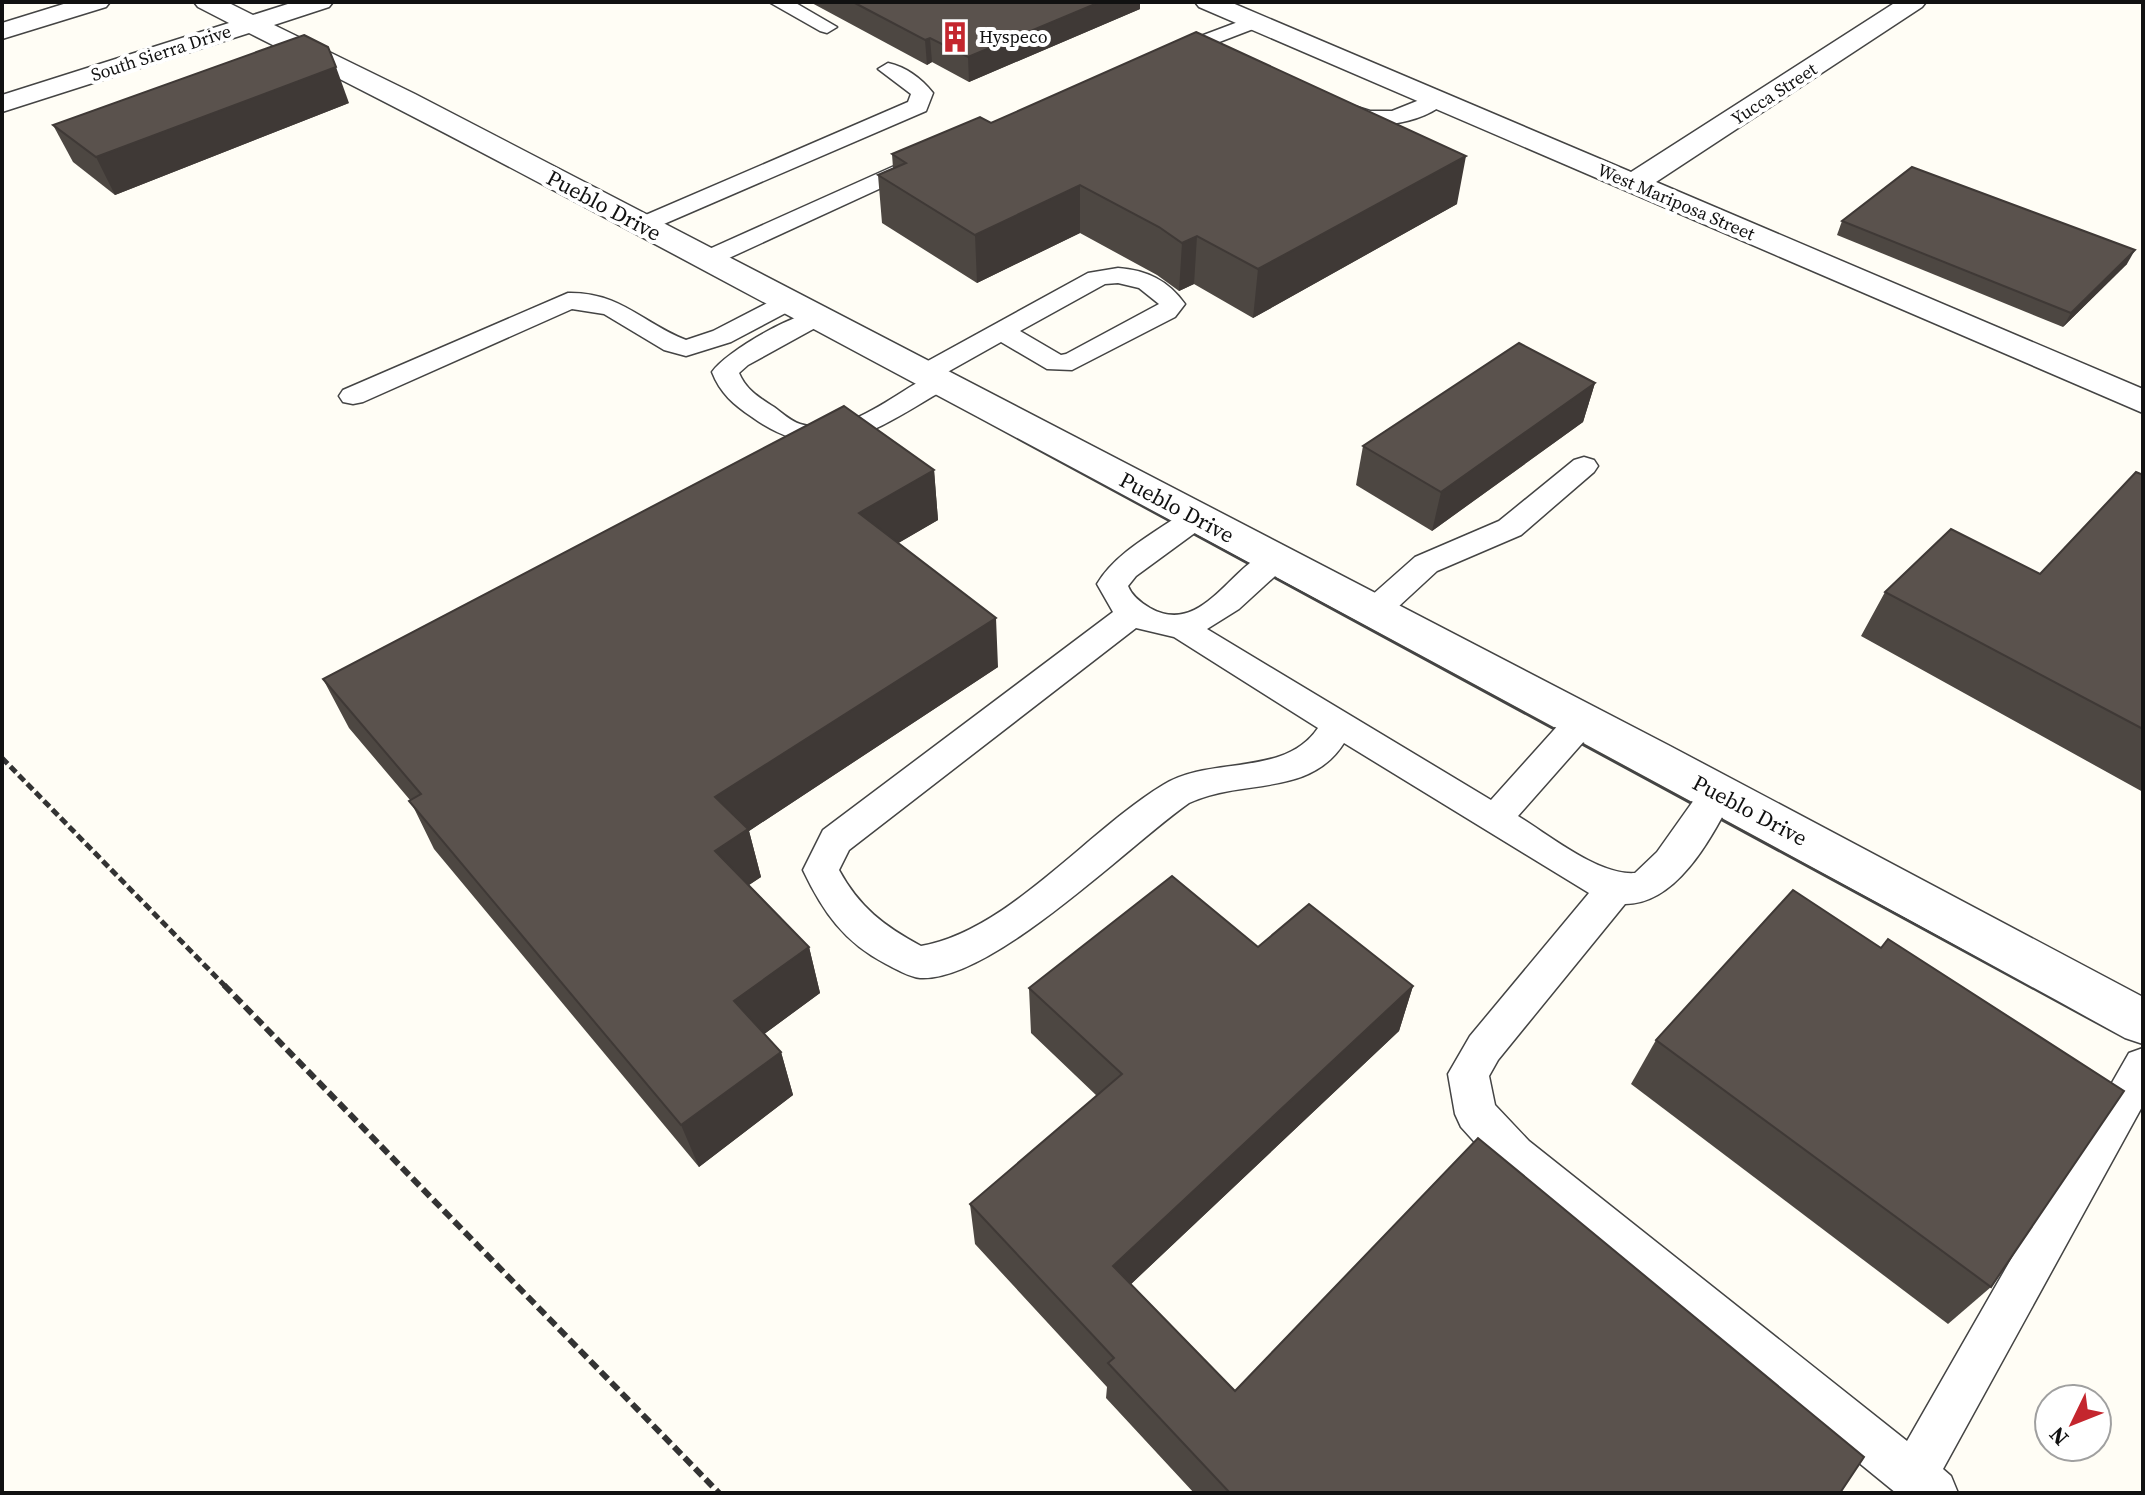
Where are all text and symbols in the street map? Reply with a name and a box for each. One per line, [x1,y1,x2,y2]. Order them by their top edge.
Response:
street label: South Sierra Drive [88,18,234,87]
building icon: Hyspeco [938,20,972,54]
place label: Hyspeco [979,24,1048,49]
street label: Yucca Street [1726,56,1822,131]
street label: West Mariposa Street [1594,157,1759,246]
street label: Pueblo Drive [541,162,667,248]
street label: Pueblo Drive [1114,464,1240,550]
street label: Pueblo Drive [1687,767,1813,853]
north arrow [2033,1383,2113,1463]
text: N [2042,1421,2075,1453]

